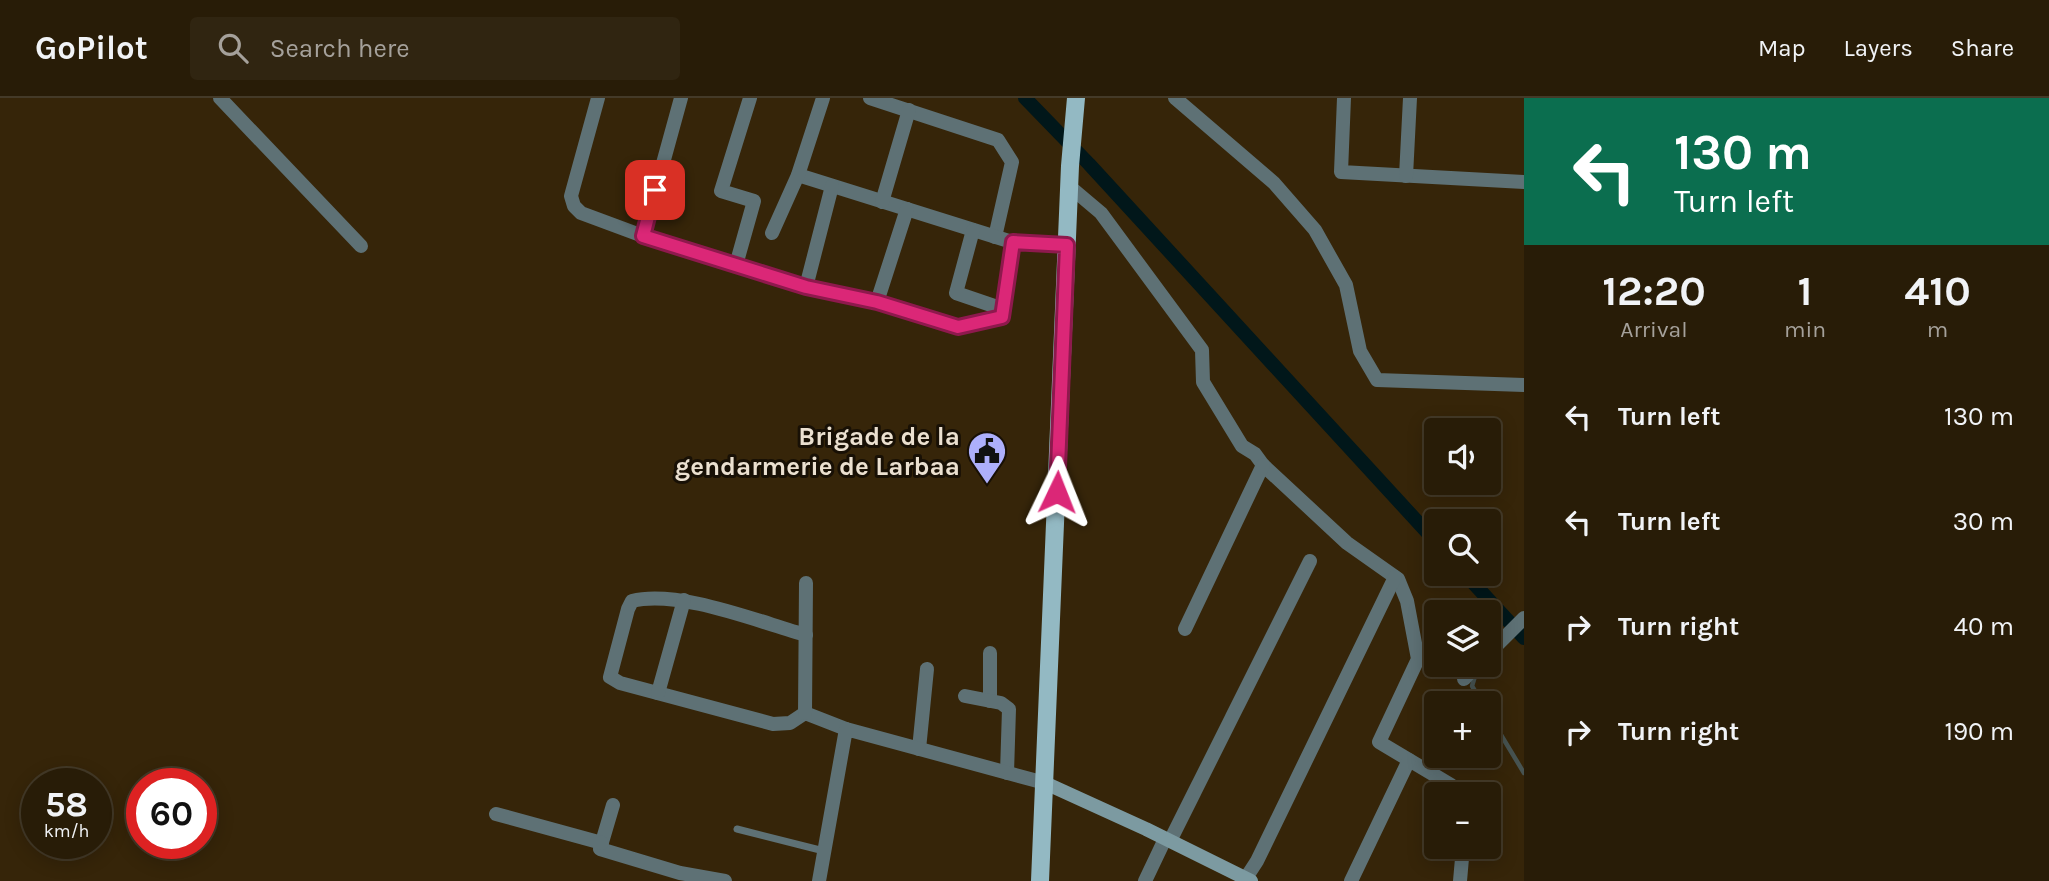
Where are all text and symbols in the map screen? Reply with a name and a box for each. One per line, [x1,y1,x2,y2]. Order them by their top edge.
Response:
search box [190,17,680,80]
text: GoPilot [35,29,148,67]
icon: search [214,29,252,67]
text: Search here [270,33,410,64]
text: Map [1758,34,1806,62]
text: Layers [1844,34,1913,62]
text: Share [1951,34,2014,62]
text: 130 m [1674,124,1812,181]
icon: left [1559,126,1650,217]
pin [625,160,685,220]
icon: arrive [636,171,674,209]
text: Turn left [1674,183,1794,220]
text: 12:20 [1602,266,1706,316]
text: 1 [1798,266,1813,316]
text: 410 [1904,266,1971,316]
text: Arrival [1620,316,1688,343]
text: min [1784,316,1826,343]
text: m [1927,316,1948,343]
icon: left [1559,398,1597,436]
text: Turn left [1618,401,1720,432]
text: 130 m [1944,401,2014,432]
map controls [1424,418,1501,859]
button: sound [1424,418,1501,495]
place label: Brigade de la gendarmerie de Larbaa [675,421,960,482]
public building icon: Brigade de la gendarmerie de Larbaa [966,430,1008,485]
position arrow [1020,455,1094,529]
icon: left [1559,503,1597,541]
text: Turn left [1618,506,1720,537]
text: 30 m [1953,506,2014,537]
button: search [1424,509,1501,586]
button: layers [1424,600,1501,677]
icon: right [1559,608,1597,646]
text: Turn right [1618,611,1739,642]
text: 40 m [1954,611,2014,642]
button: + [1424,691,1501,768]
icon: right [1559,713,1597,751]
text: Turn right [1618,716,1739,747]
text: 190 m [1944,716,2014,747]
speed limit sign: 60 [126,768,217,859]
button: − [1424,782,1501,859]
text: 58 [45,784,88,825]
text: km/h [44,820,89,842]

